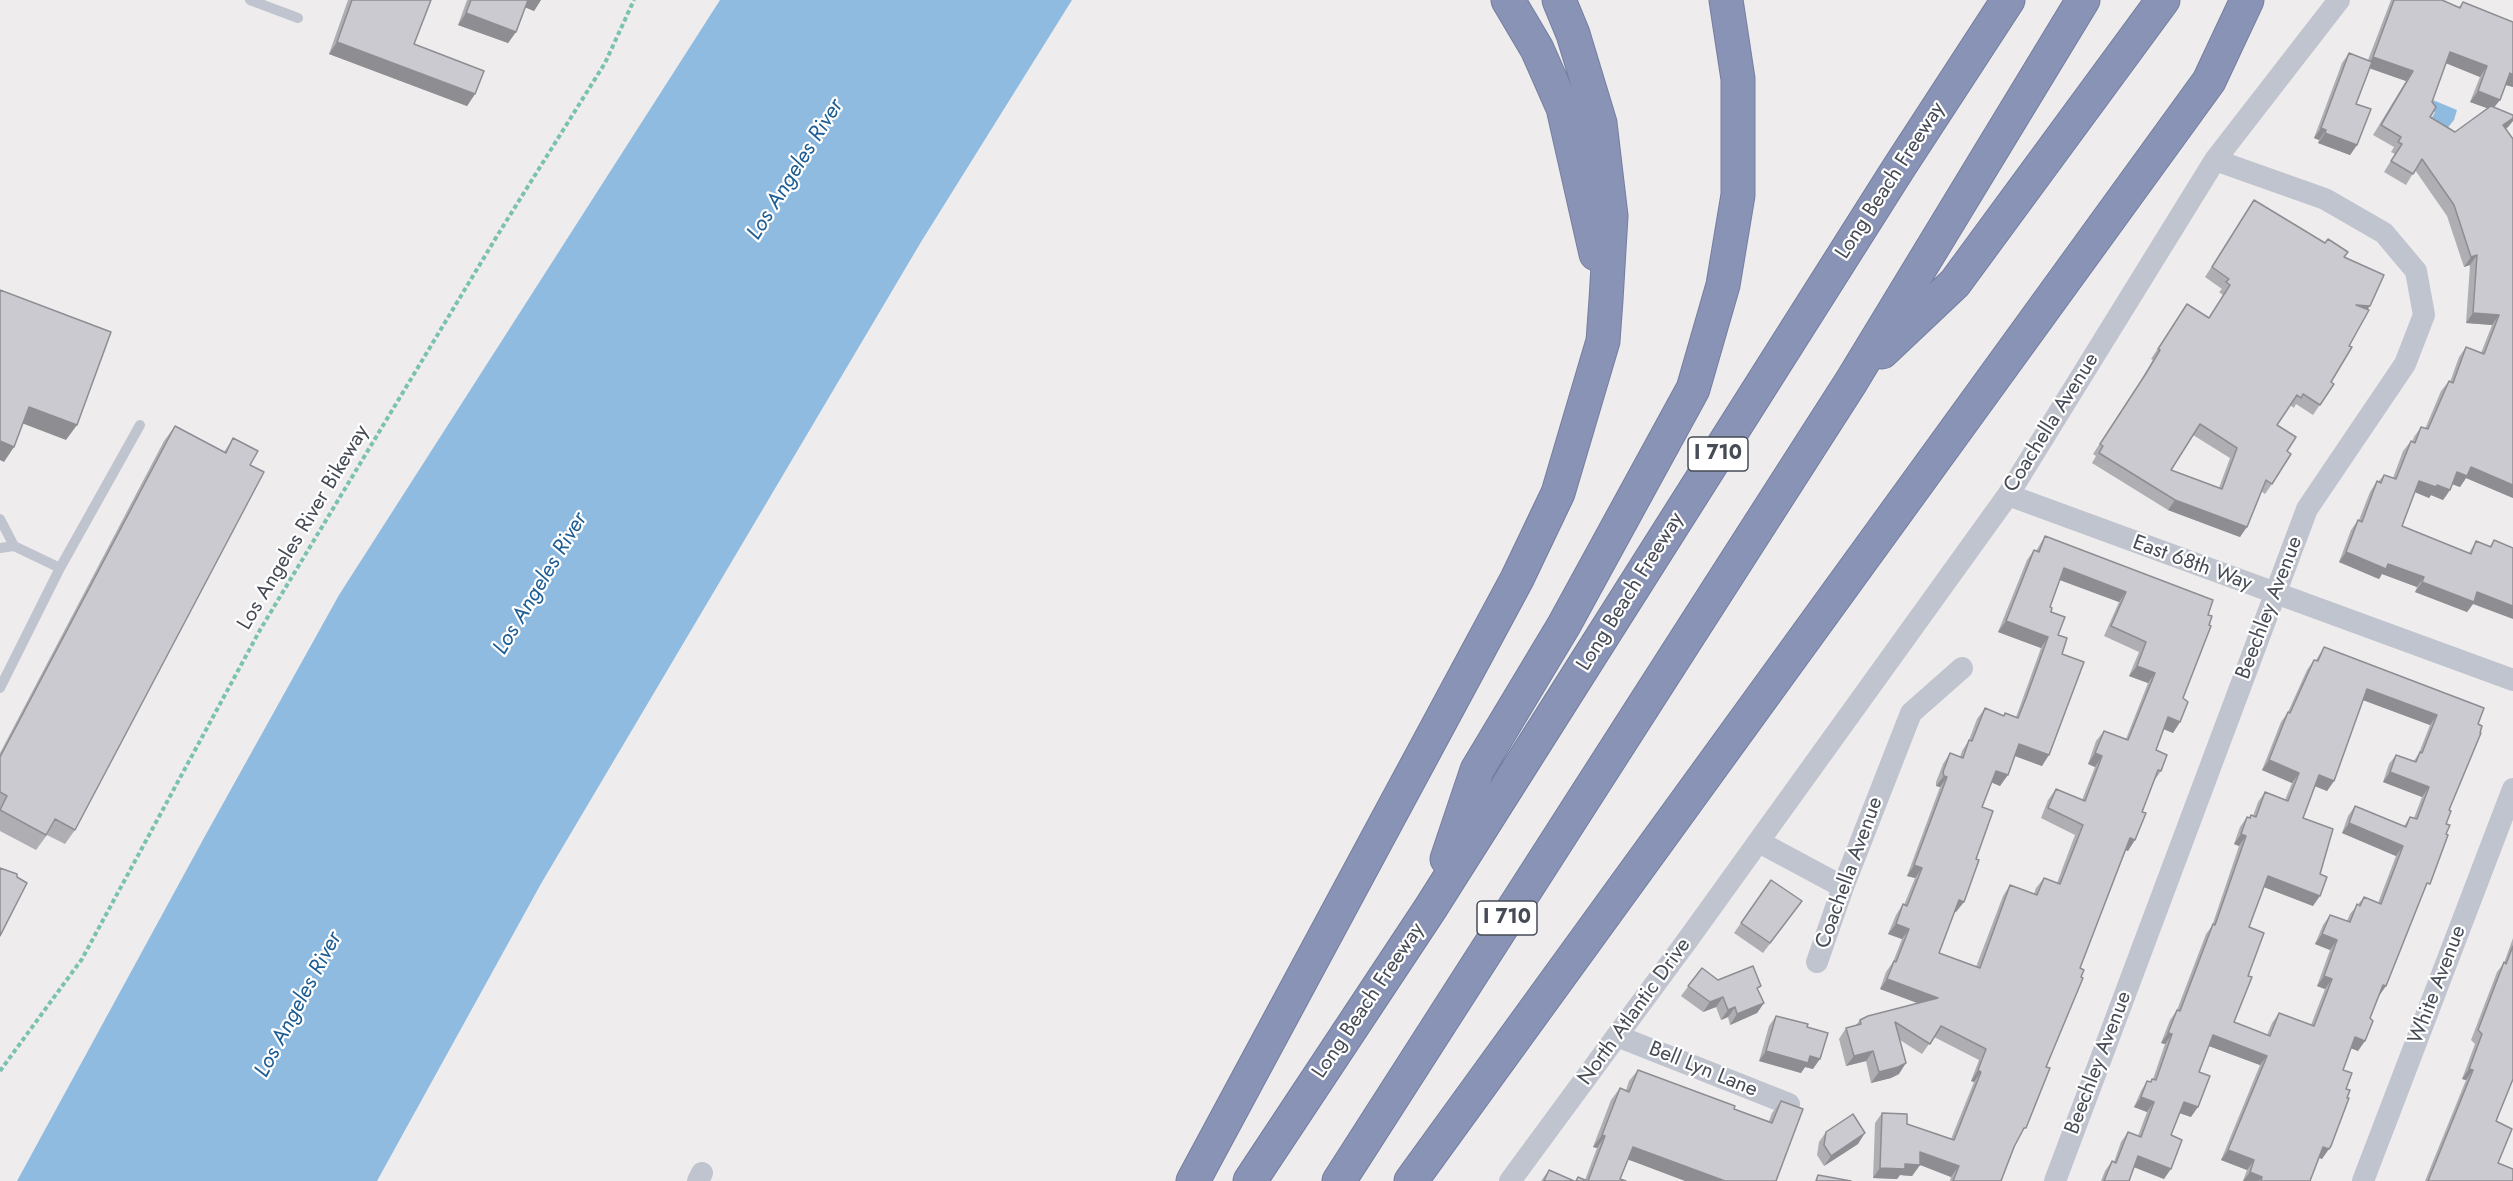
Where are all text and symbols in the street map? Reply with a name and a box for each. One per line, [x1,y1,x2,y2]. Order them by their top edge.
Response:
water label: Los Angeles River [742,95,850,245]
street label: Long Beach Freeway [1831,98,1951,264]
street label: Coachella Avenue [1999,349,2105,497]
street label: Los Angeles River Bikeway [233,421,375,635]
road number: I 710 [1688,437,1748,471]
water label: Los Angeles River [488,508,594,660]
street label: Long Beach Freeway [1572,508,1690,676]
street label: East 68th Way [2129,531,2255,597]
street label: Beechley Avenue [2231,533,2309,683]
street label: Coachella Avenue [1811,794,1889,952]
road number: I 710 [1477,901,1537,935]
street label: Long Beach Freeway [1308,919,1430,1083]
street label: White Avenue [2404,922,2472,1048]
water label: Los Angeles River [250,928,348,1082]
street label: North Atlantic Drive [1573,934,1697,1090]
street label: Beechley Avenue [2060,988,2138,1138]
street label: Bell Lyn Lane [1645,1037,1761,1103]

